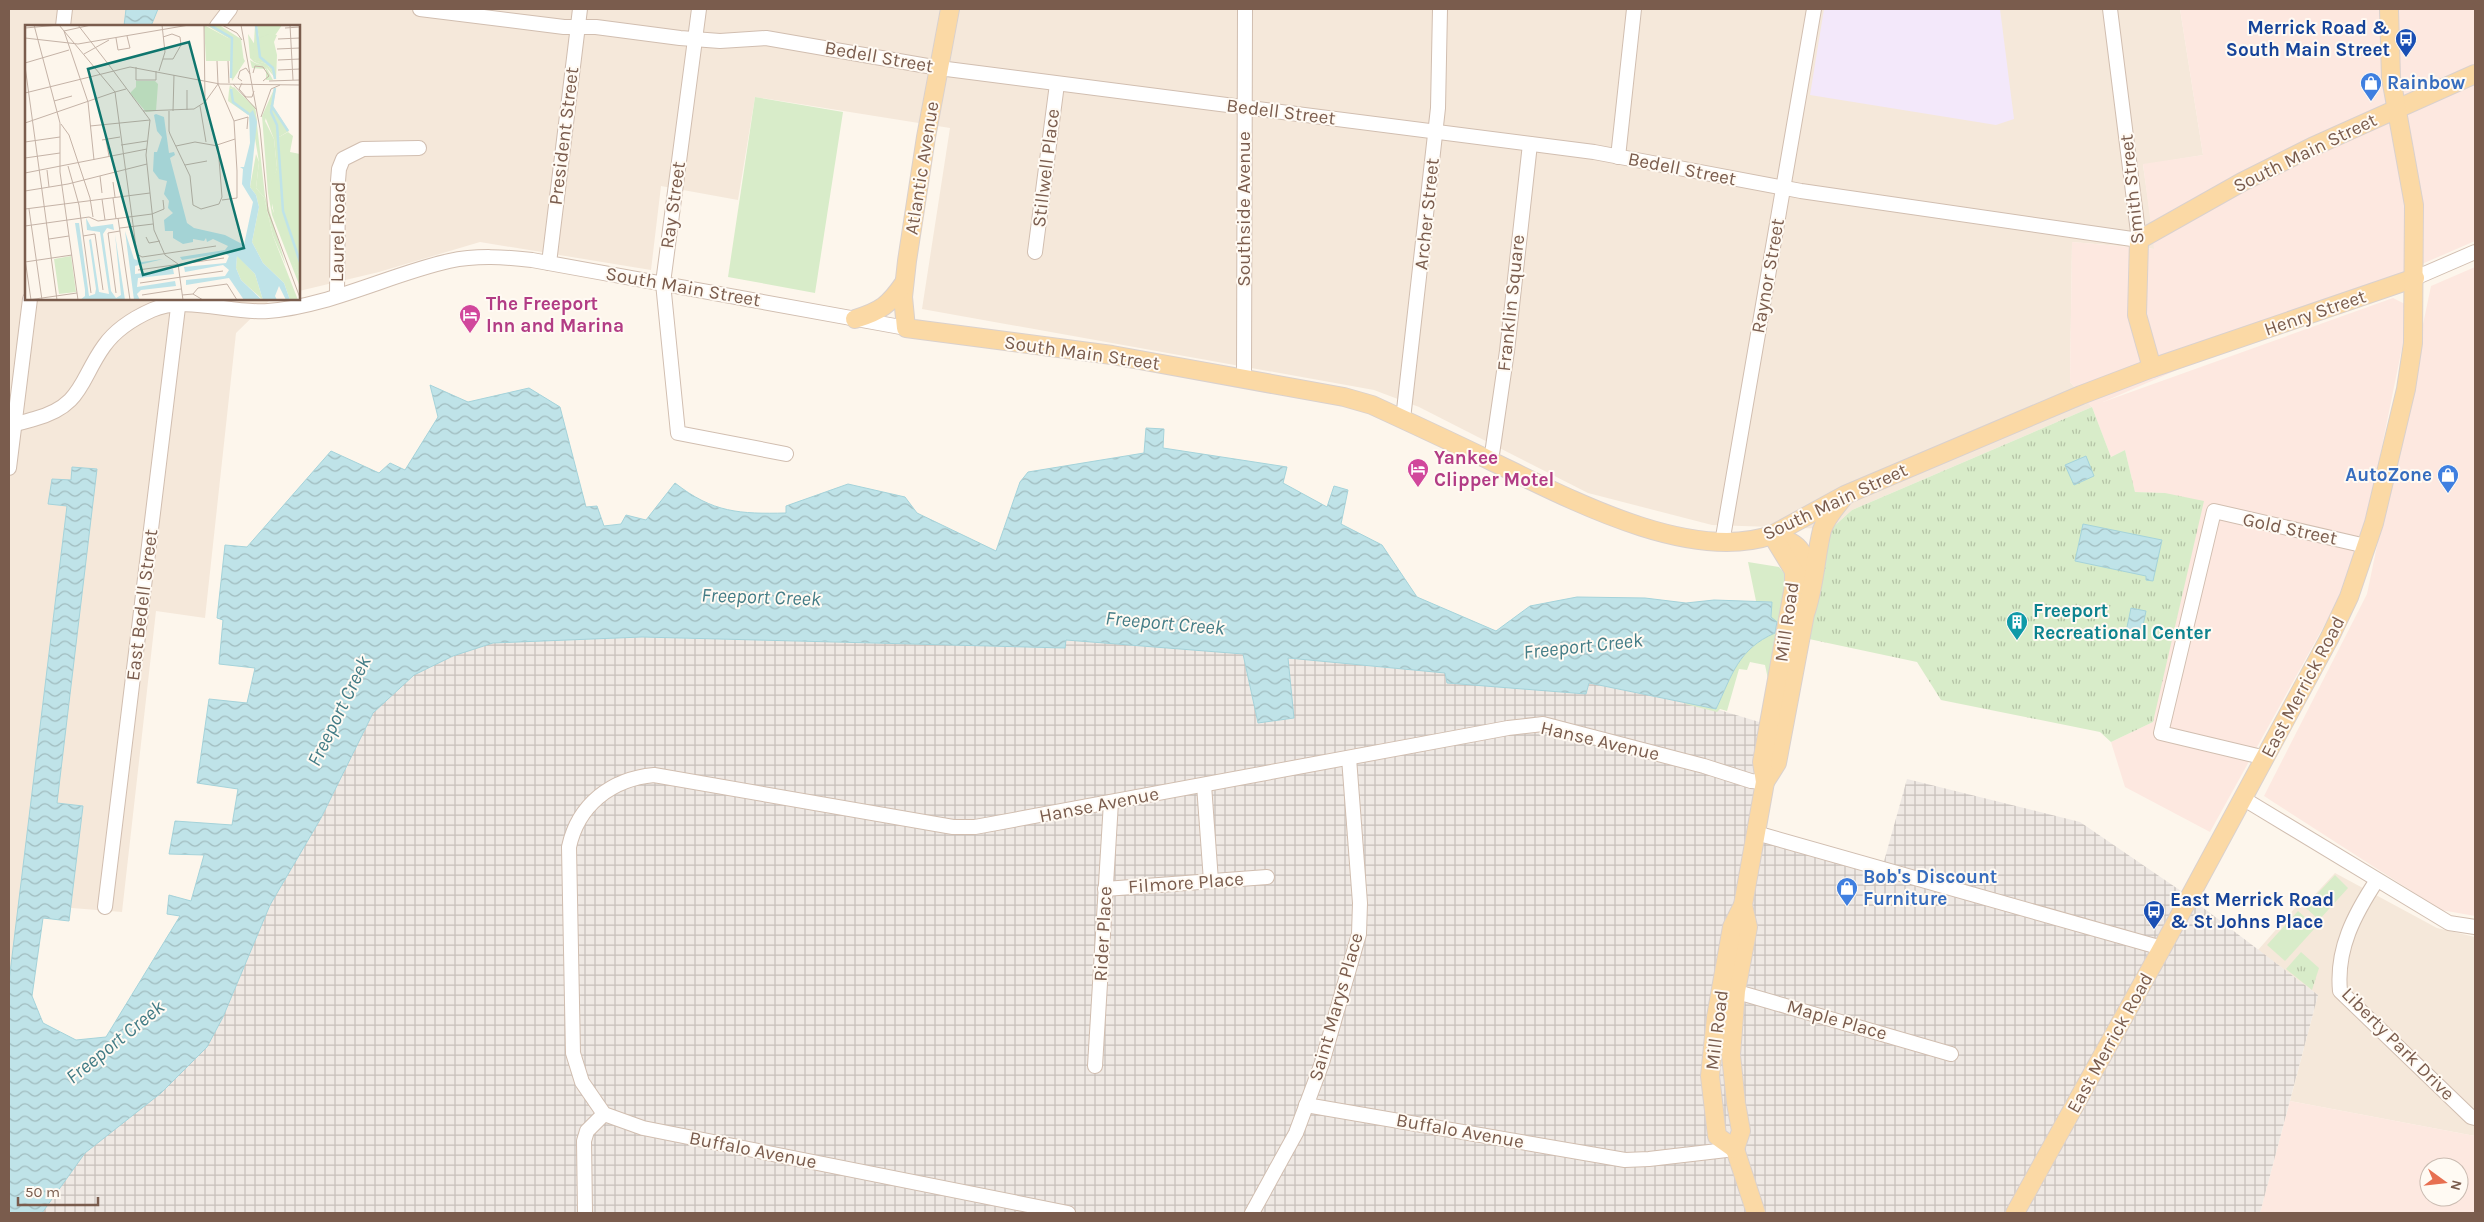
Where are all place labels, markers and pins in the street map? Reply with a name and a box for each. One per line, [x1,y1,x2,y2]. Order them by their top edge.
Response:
place label: Merrick Road & South Main Street [2226,17,2390,61]
bus stop icon: Merrick Road & South Main Street [2394,27,2418,58]
shop icon: Rainbow [2359,71,2383,102]
place label: Rainbow [2387,72,2466,94]
place label: The Freeport Inn and Marina [486,293,624,337]
hotel icon: The Freeport Inn and Marina [458,303,482,334]
place label: Yankee Clipper Motel [1434,447,1554,491]
hotel icon: Yankee Clipper Motel [1406,457,1430,488]
shop icon: AutoZone [2436,463,2460,494]
place label: AutoZone [2345,464,2432,486]
place label: Freeport Recreational Center [2033,600,2212,644]
building icon: Freeport Recreational Center [2005,610,2029,641]
place label: Bob's Discount Furniture [1863,866,1997,910]
shop icon: Bob's Discount Furniture [1835,876,1859,907]
place label: East Merrick Road & St Johns Place [2170,889,2334,933]
bus stop icon: East Merrick Road & St Johns Place [2142,899,2166,930]

